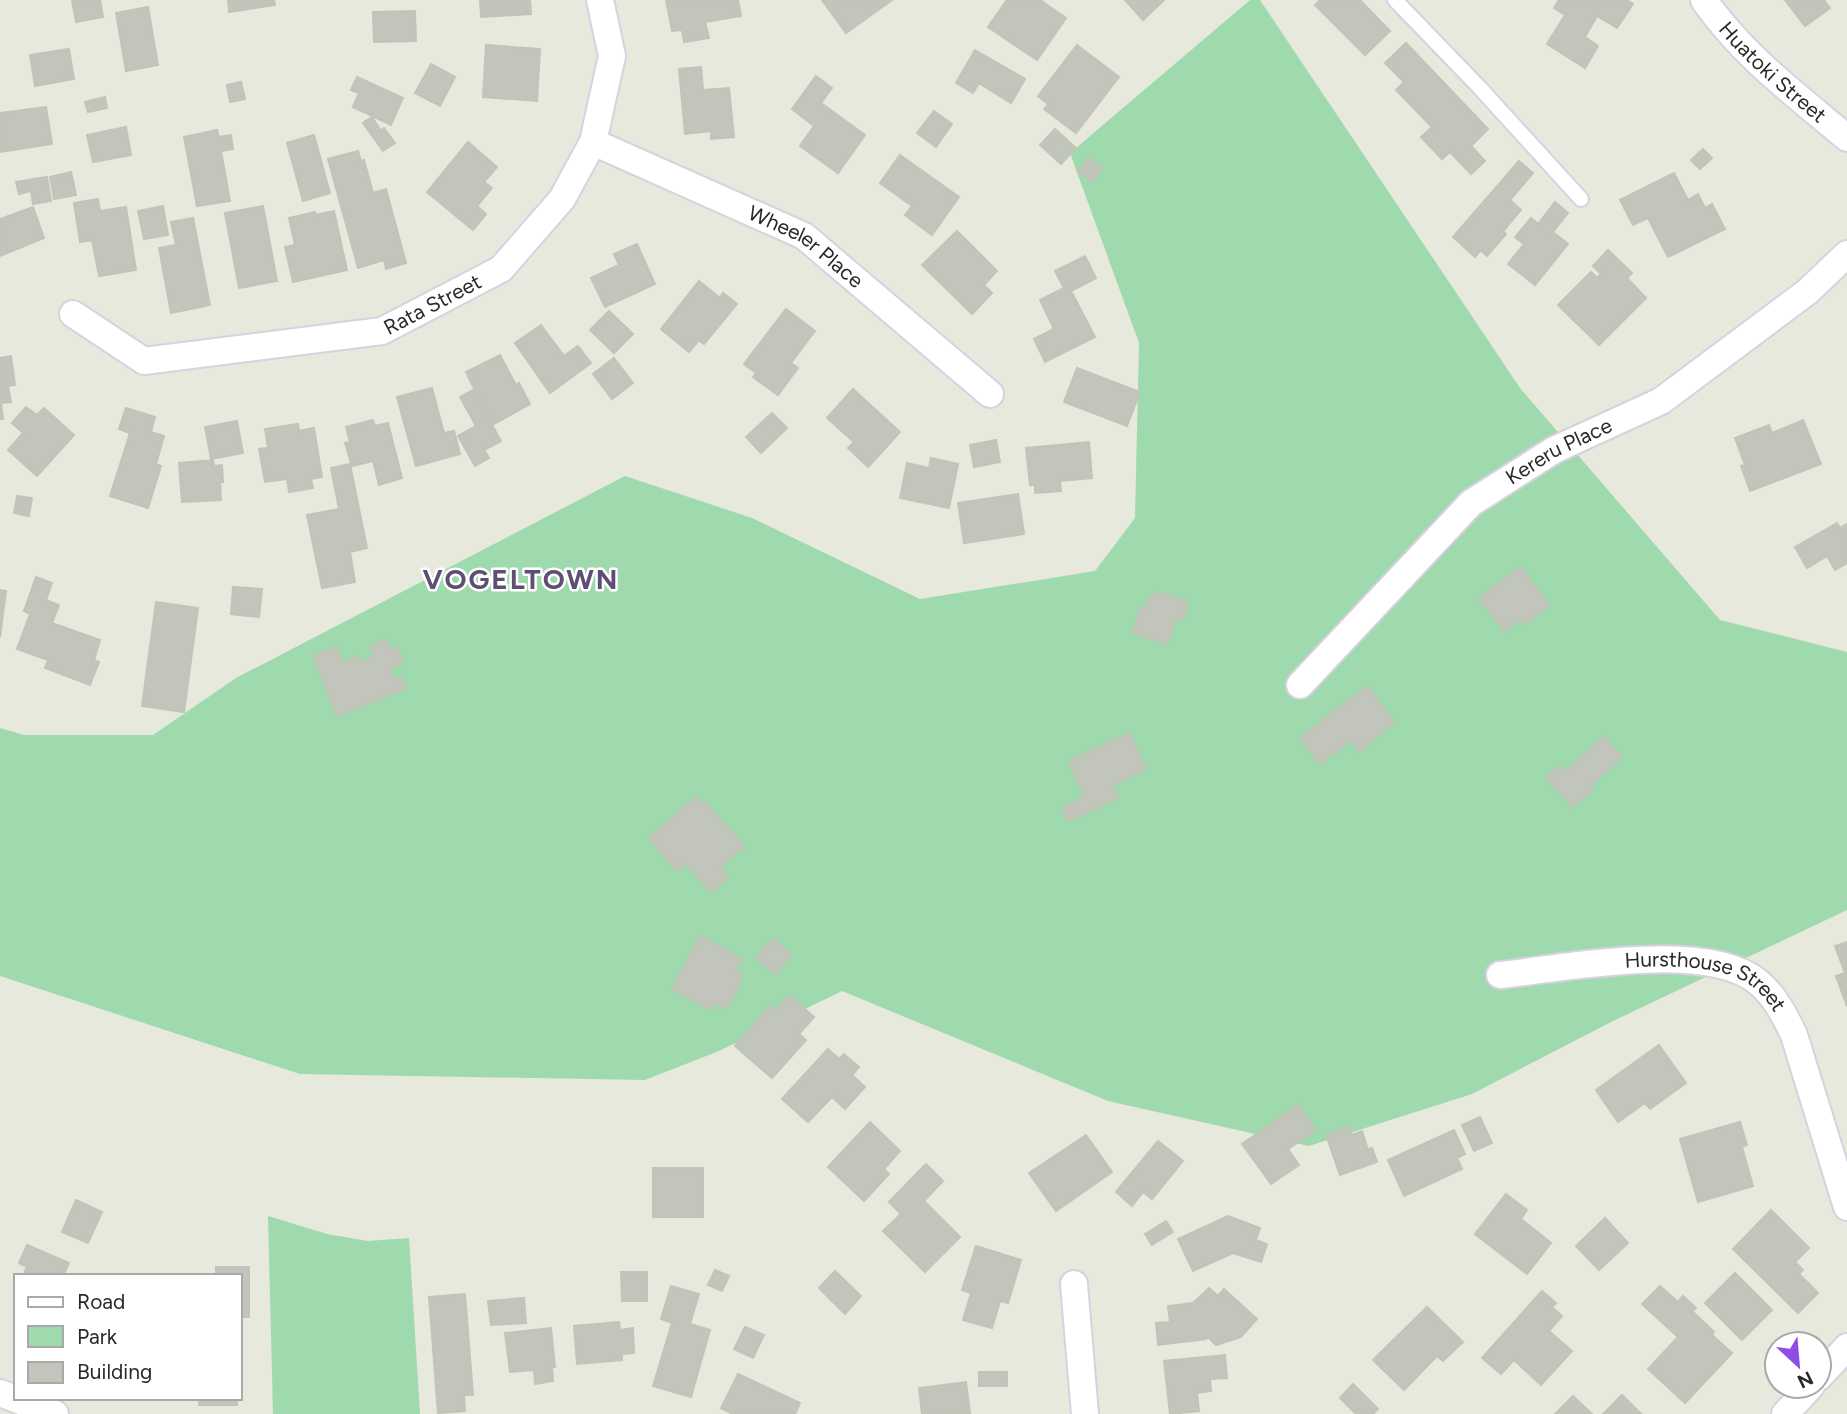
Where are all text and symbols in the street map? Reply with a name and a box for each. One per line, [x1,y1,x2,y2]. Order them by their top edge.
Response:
street label: Huatoki Street [1714,16,1832,128]
street label: Wheeler Place [745,200,869,293]
street label: Rata Street [379,269,485,340]
street label: Kereru Place [1501,412,1616,490]
district label: VOGELTOWN [423,562,619,596]
street label: Hursthouse Street [1624,946,1792,1016]
legend [14,1274,242,1400]
text: Road [77,1289,125,1314]
text: Park [77,1324,118,1349]
north arrow [1763,1330,1833,1400]
text: Building [77,1359,152,1384]
text: N [1794,1366,1817,1393]

